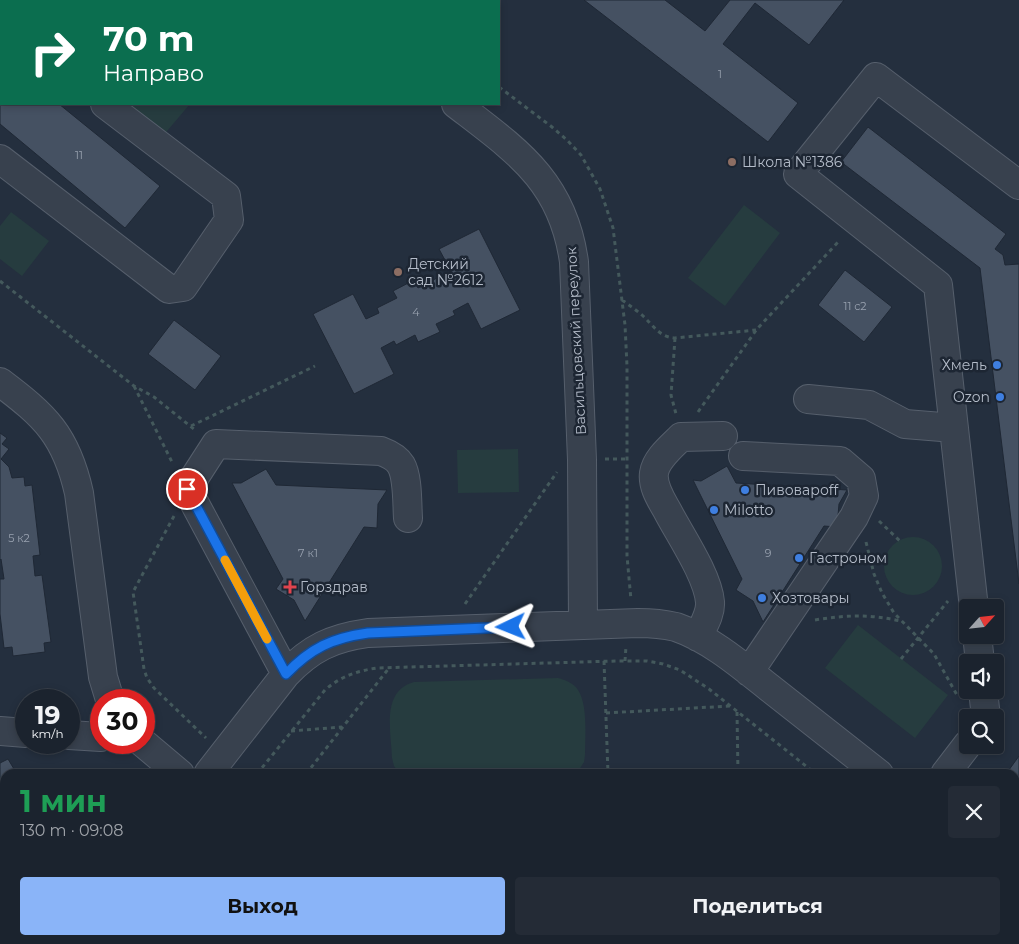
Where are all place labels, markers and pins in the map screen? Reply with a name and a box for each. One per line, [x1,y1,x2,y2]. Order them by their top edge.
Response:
place label: Школа №1386 [742,153,843,171]
marker: Школа №1386 [726,156,738,168]
place label: Детский сад №2612 [408,255,483,289]
marker: Детский сад №2612 [392,266,404,278]
place label: Хмель [942,356,987,374]
marker: Хмель [991,359,1003,371]
place label: Ozon [953,388,990,406]
marker: Ozon [994,391,1006,403]
pin [166,468,208,510]
place label: Пивовароff [755,481,840,499]
marker: Пивовароff [739,484,751,496]
place label: Milotto [724,501,774,519]
marker: Milotto [708,504,720,516]
place label: Гастроном [809,549,887,567]
marker: Гастроном [793,552,805,564]
place label: Горздрав [300,578,368,596]
marker: Горздрав [284,581,296,593]
place label: Хозтовары [772,589,850,607]
marker: Хозтовары [756,592,768,604]

